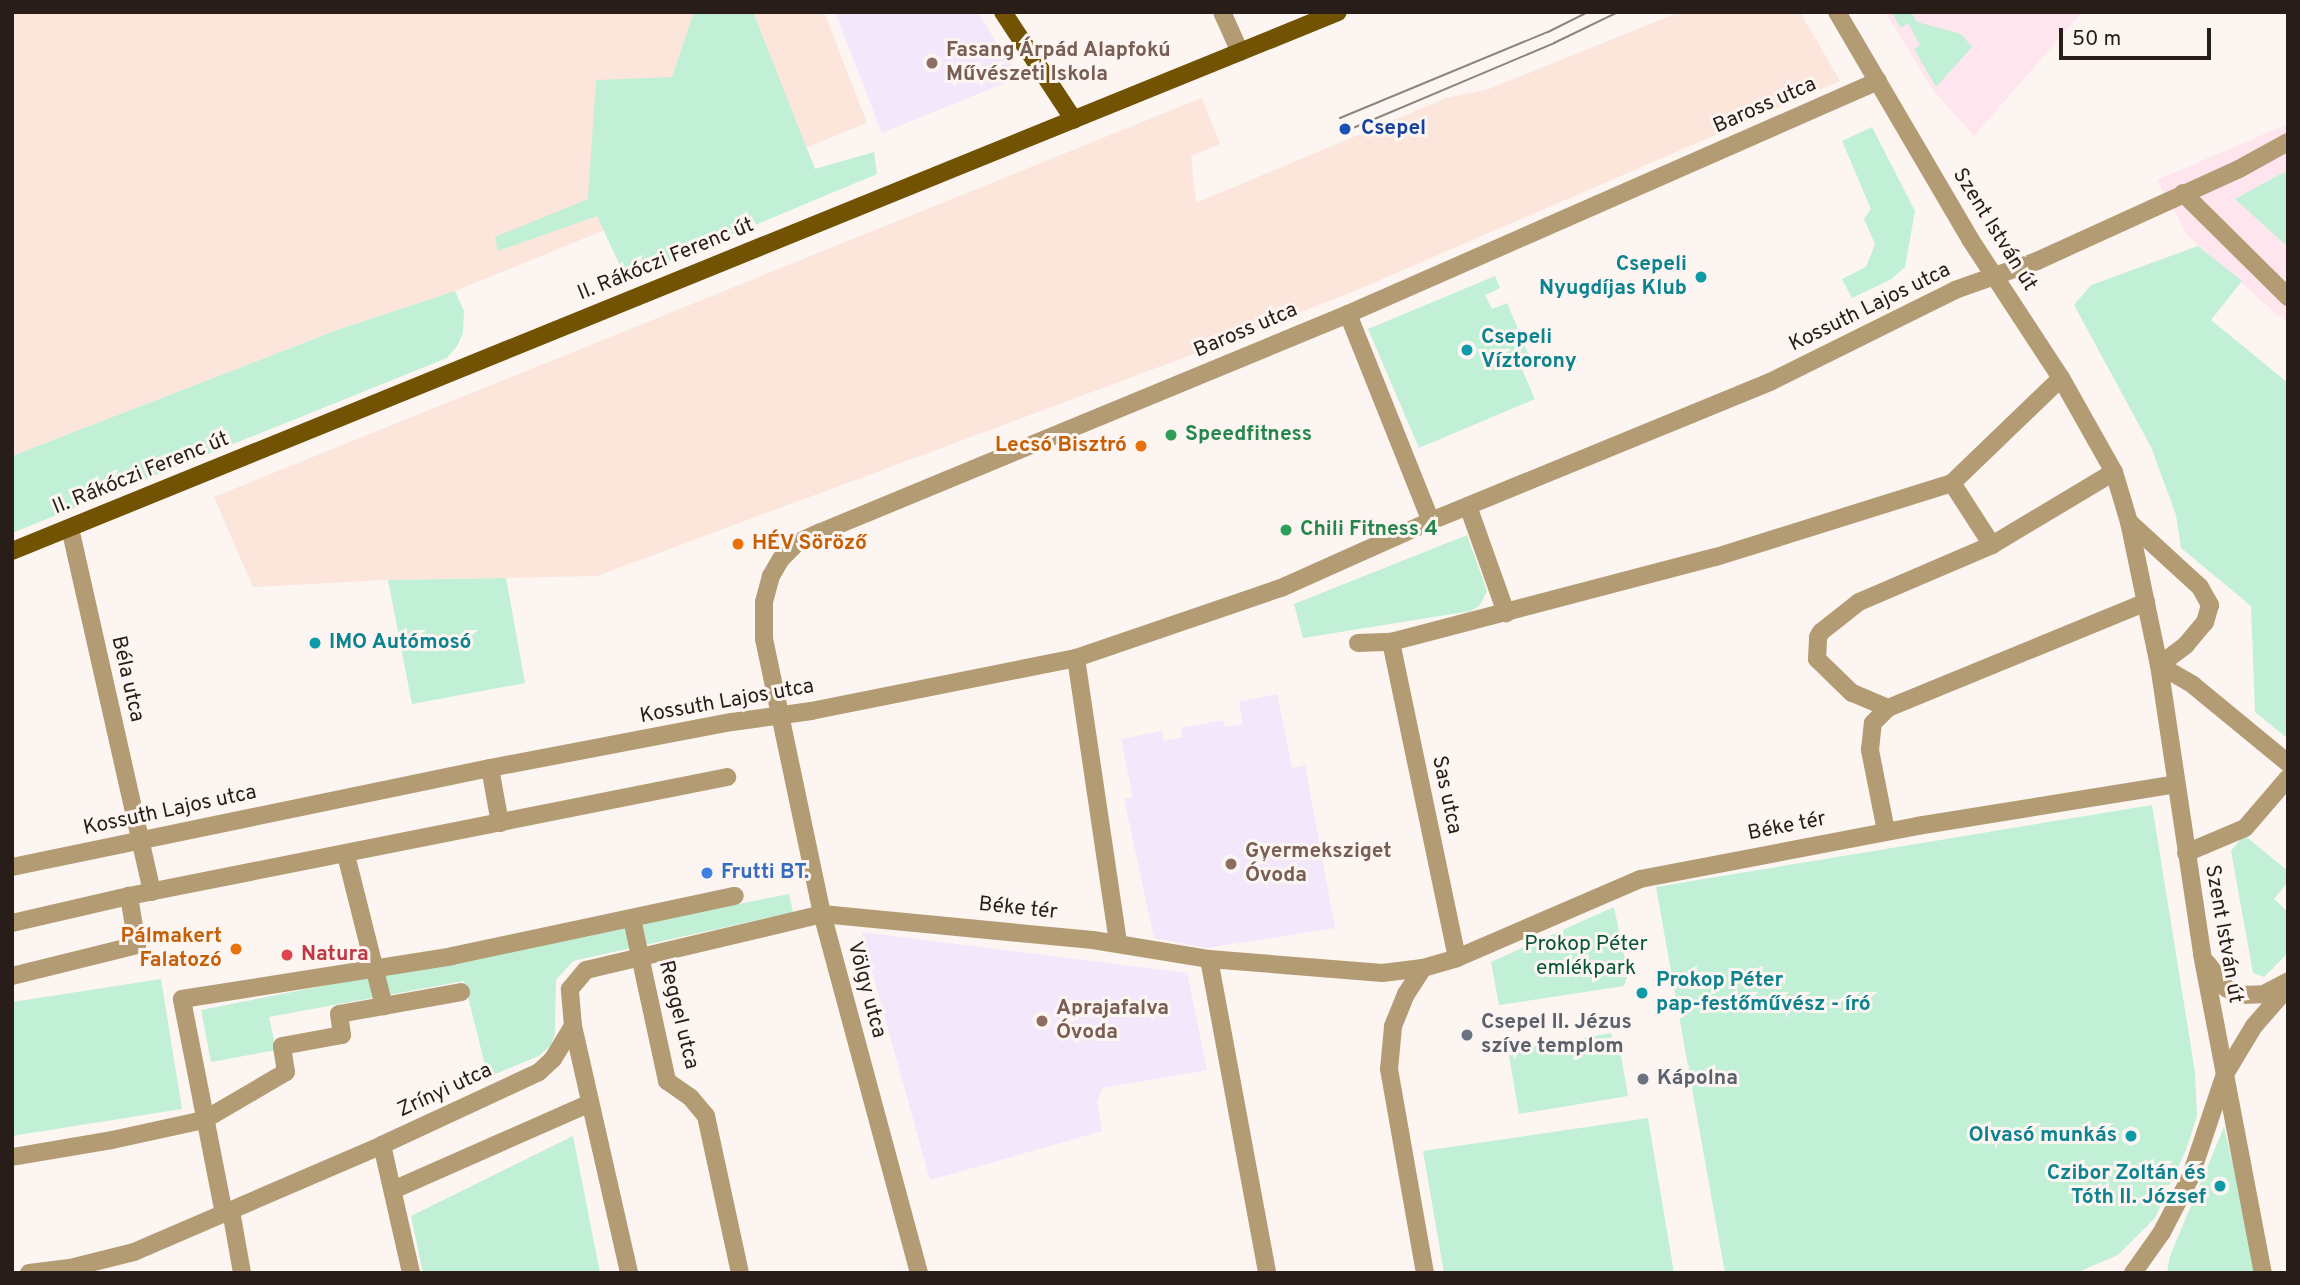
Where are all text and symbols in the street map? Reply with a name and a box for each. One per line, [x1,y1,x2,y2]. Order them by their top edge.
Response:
scale bar [2062,14,2214,58]
text: 50 m [2072,26,2121,53]
place label: Fasang Árpád Alapfokú Művészeti Iskola [946,38,1172,88]
marker: Fasang Árpád Alapfokú Művészeti Iskola [924,55,940,71]
street label: Baross utca [1710,72,1820,140]
place label: Csepel [1361,116,1426,142]
marker: Csepel [1335,119,1355,139]
street label: Szent István út [1946,164,2042,296]
street label: II. Rákóczi Ferenc út [574,213,758,307]
place label: Csepeli Nyugdíjas Klub [1539,252,1687,302]
street label: Kossuth Lajos utca [1785,258,1955,358]
marker: Csepeli Nyugdíjas Klub [1693,269,1709,285]
street label: Baross utca [1190,298,1302,364]
place label: Csepeli Víztorony [1481,325,1577,375]
marker: Csepeli Víztorony [1459,342,1475,358]
place label: Speedfitness [1185,422,1312,448]
street label: II. Rákóczi Ferenc út [49,427,233,521]
marker: Speedfitness [1163,427,1179,443]
place label: Lecsó Bisztró [995,433,1127,459]
marker: Lecsó Bisztró [1133,438,1149,454]
place label: Chili Fitness 4 [1300,517,1438,543]
marker: Chili Fitness 4 [1278,522,1294,538]
place label: HÉV Söröző [752,531,868,557]
marker: HÉV Söröző [730,536,746,552]
place label: IMO Autómosó [329,630,472,656]
street label: Béla utca [105,633,149,725]
marker: IMO Autómosó [307,635,323,651]
street label: Kossuth Lajos utca [638,674,816,730]
street label: Sas utca [1425,754,1467,836]
street label: Kossuth Lajos utca [81,780,259,842]
street label: Béke tér [1746,807,1828,847]
place label: Gyermeksziget Óvoda [1245,839,1392,889]
marker: Gyermeksziget Óvoda [1223,856,1239,872]
place label: Frutti BT. [721,860,809,886]
street label: Szent István út [2198,863,2248,1005]
marker: Frutti BT. [699,865,715,881]
street label: Béke tér [977,892,1059,926]
place label: Pálmakert Falatozó [121,924,222,974]
park label: Prokop Péter emlékpark [1524,932,1648,982]
street label: Völgy utca [841,939,891,1041]
marker: Pálmakert Falatozó [228,941,244,957]
place label: Natura [301,942,369,968]
marker: Natura [279,947,295,963]
street label: Reggel utca [652,958,704,1072]
place label: Prokop Péter pap-festőművész - író [1656,968,1871,1018]
marker: Prokop Péter pap-festőművész - író [1634,985,1650,1001]
place label: Aprajafalva Óvoda [1056,996,1169,1046]
place label: Csepel II. Jézus szíve templom [1481,1010,1632,1060]
marker: Aprajafalva Óvoda [1034,1013,1050,1029]
marker: Csepel II. Jézus szíve templom [1459,1027,1475,1043]
street label: Zrínyi utca [394,1058,496,1124]
place label: Kápolna [1657,1066,1738,1092]
marker: Kápolna [1635,1071,1651,1087]
place label: Olvasó munkás [1968,1123,2117,1149]
marker: Olvasó munkás [2123,1128,2139,1144]
place label: Czibor Zoltán és Tóth II. József [2047,1161,2206,1211]
marker: Czibor Zoltán és Tóth II. József [2212,1178,2228,1194]

